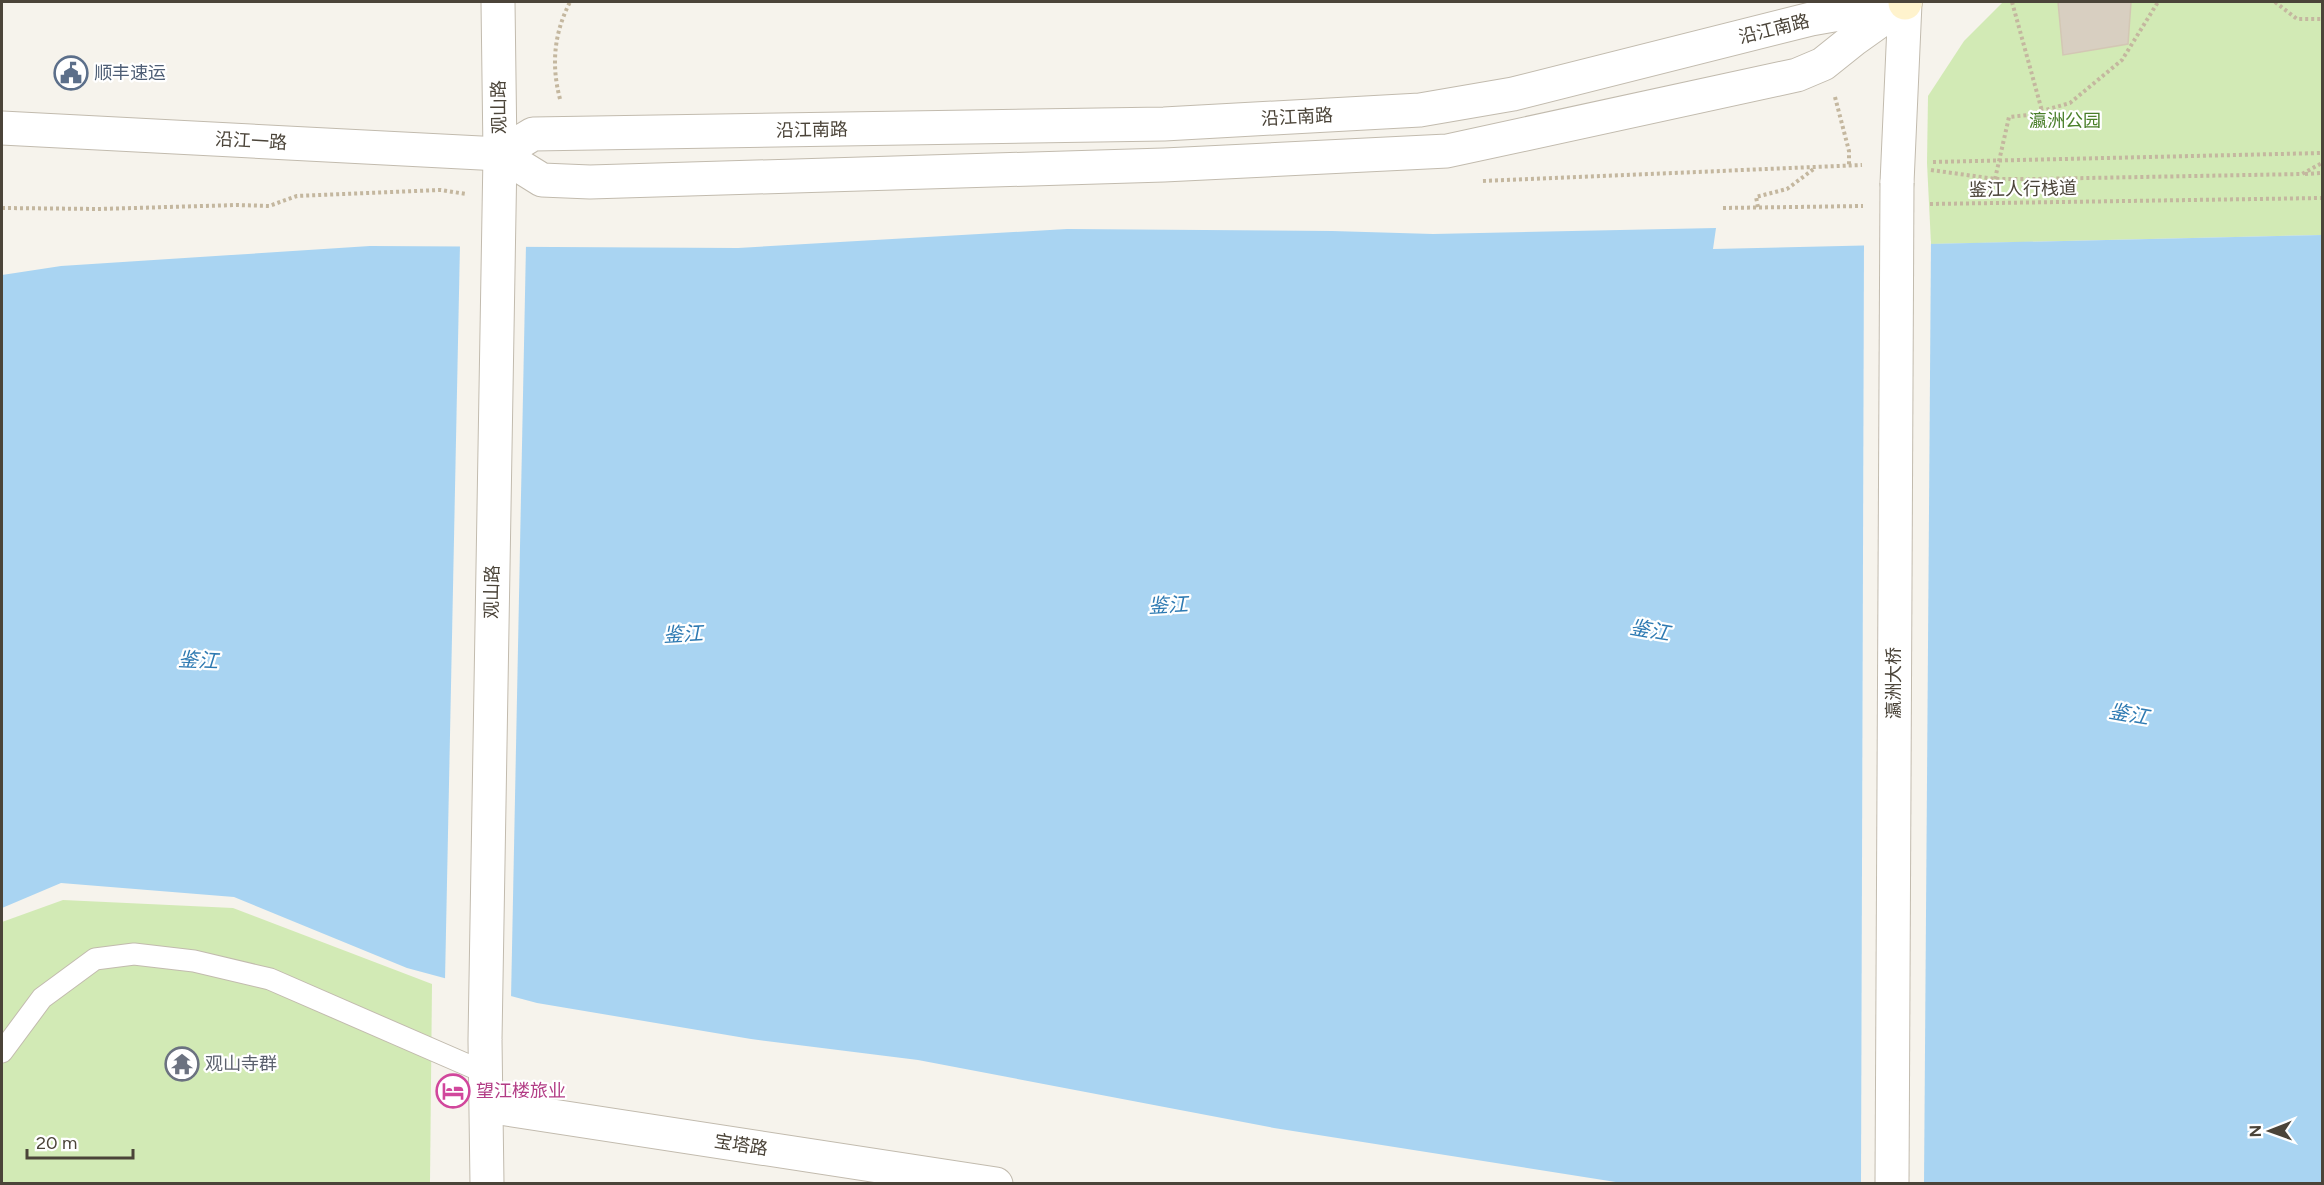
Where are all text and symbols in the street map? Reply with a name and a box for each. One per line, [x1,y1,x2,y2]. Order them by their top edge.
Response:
street label: 沿江南路 [1736,10,1812,48]
public building icon: 顺丰速运 [53,55,89,91]
place label: 顺丰速运 [94,62,166,84]
street label: 观山路 [488,80,510,134]
street label: 沿江南路 [1260,104,1334,130]
park label: 瀛洲公园 [2029,110,2101,132]
street label: 沿江南路 [776,118,848,142]
street label: 沿江一路 [214,128,288,154]
street label: 鉴江人行栈道 [1969,177,2077,201]
street label: 观山路 [481,565,503,619]
water label: 鉴江 [1147,592,1191,618]
water label: 鉴江 [1628,615,1674,646]
water label: 鉴江 [662,621,706,647]
water label: 鉴江 [177,647,221,673]
street label: 瀛洲大桥 [1883,647,1905,719]
water label: 鉴江 [2107,699,2153,730]
temple icon: 观山寺群 [164,1046,200,1082]
place label: 观山寺群 [205,1053,277,1075]
hotel icon: 望江楼旅业 [435,1073,471,1109]
place label: 望江楼旅业 [476,1080,566,1102]
north arrow [2240,1101,2300,1161]
scale bar [27,1122,134,1160]
text: N [2246,1125,2265,1138]
street label: 宝塔路 [713,1130,769,1160]
text: 20 m [36,1132,77,1154]

